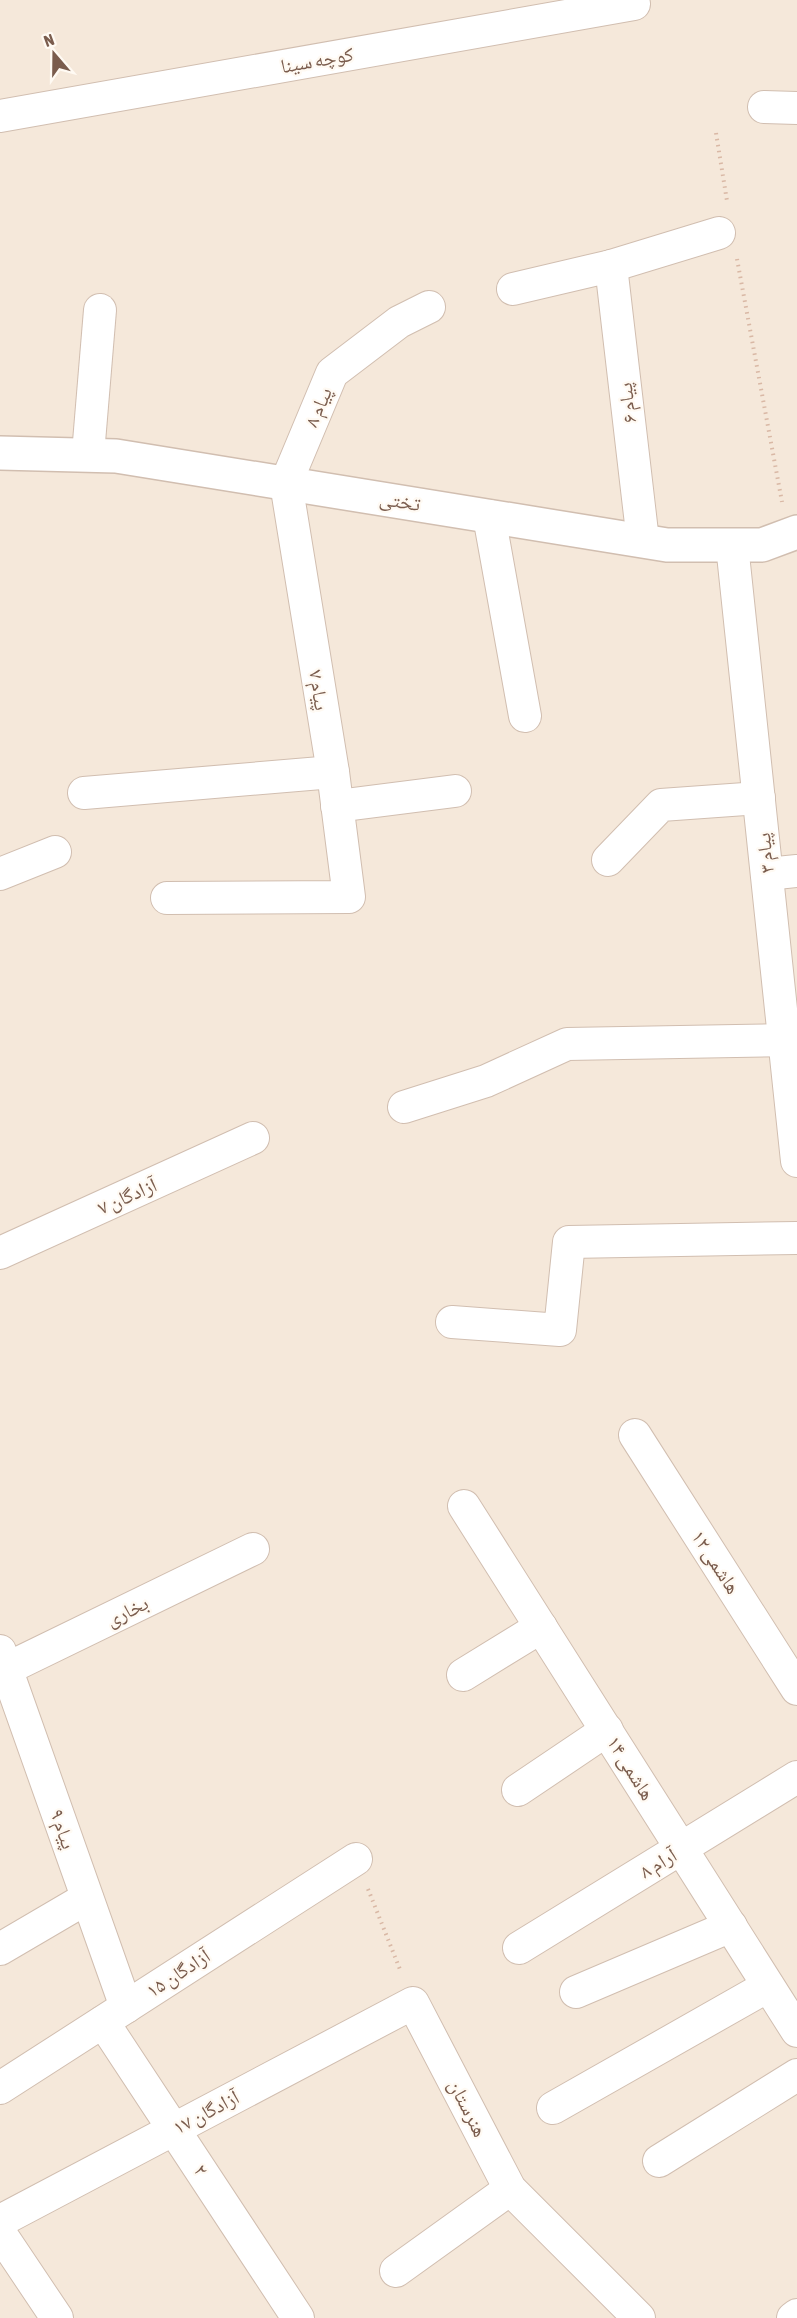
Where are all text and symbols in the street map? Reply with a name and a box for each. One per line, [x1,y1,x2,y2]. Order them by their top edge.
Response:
north arrow [24,24,84,84]
text: N [41,30,56,50]
street label: کوچه سینا [279,42,355,78]
street label: پیام ۶ [613,381,643,425]
street label: پیام ۸ [299,384,339,431]
street label: تختی [378,486,422,516]
street label: پیام ۷ [302,668,334,712]
street label: پيام ۳ [751,831,781,874]
street label: آزادگان ۷ [94,1172,161,1220]
street label: هاشمی ۱۲ [687,1526,745,1598]
street label: بخاری [102,1591,152,1631]
street label: هاشمی ۱۴ [602,1731,660,1805]
street label: پیام ۹ [43,1806,81,1853]
street label: آرام ۸ [635,1842,683,1885]
street label: آزادگان ۱۵ [142,1943,215,2002]
street label: هنرستان [443,2075,493,2141]
street label: آزادگان ۱۷ [169,2084,244,2139]
street label: ۲ [189,2160,214,2180]

